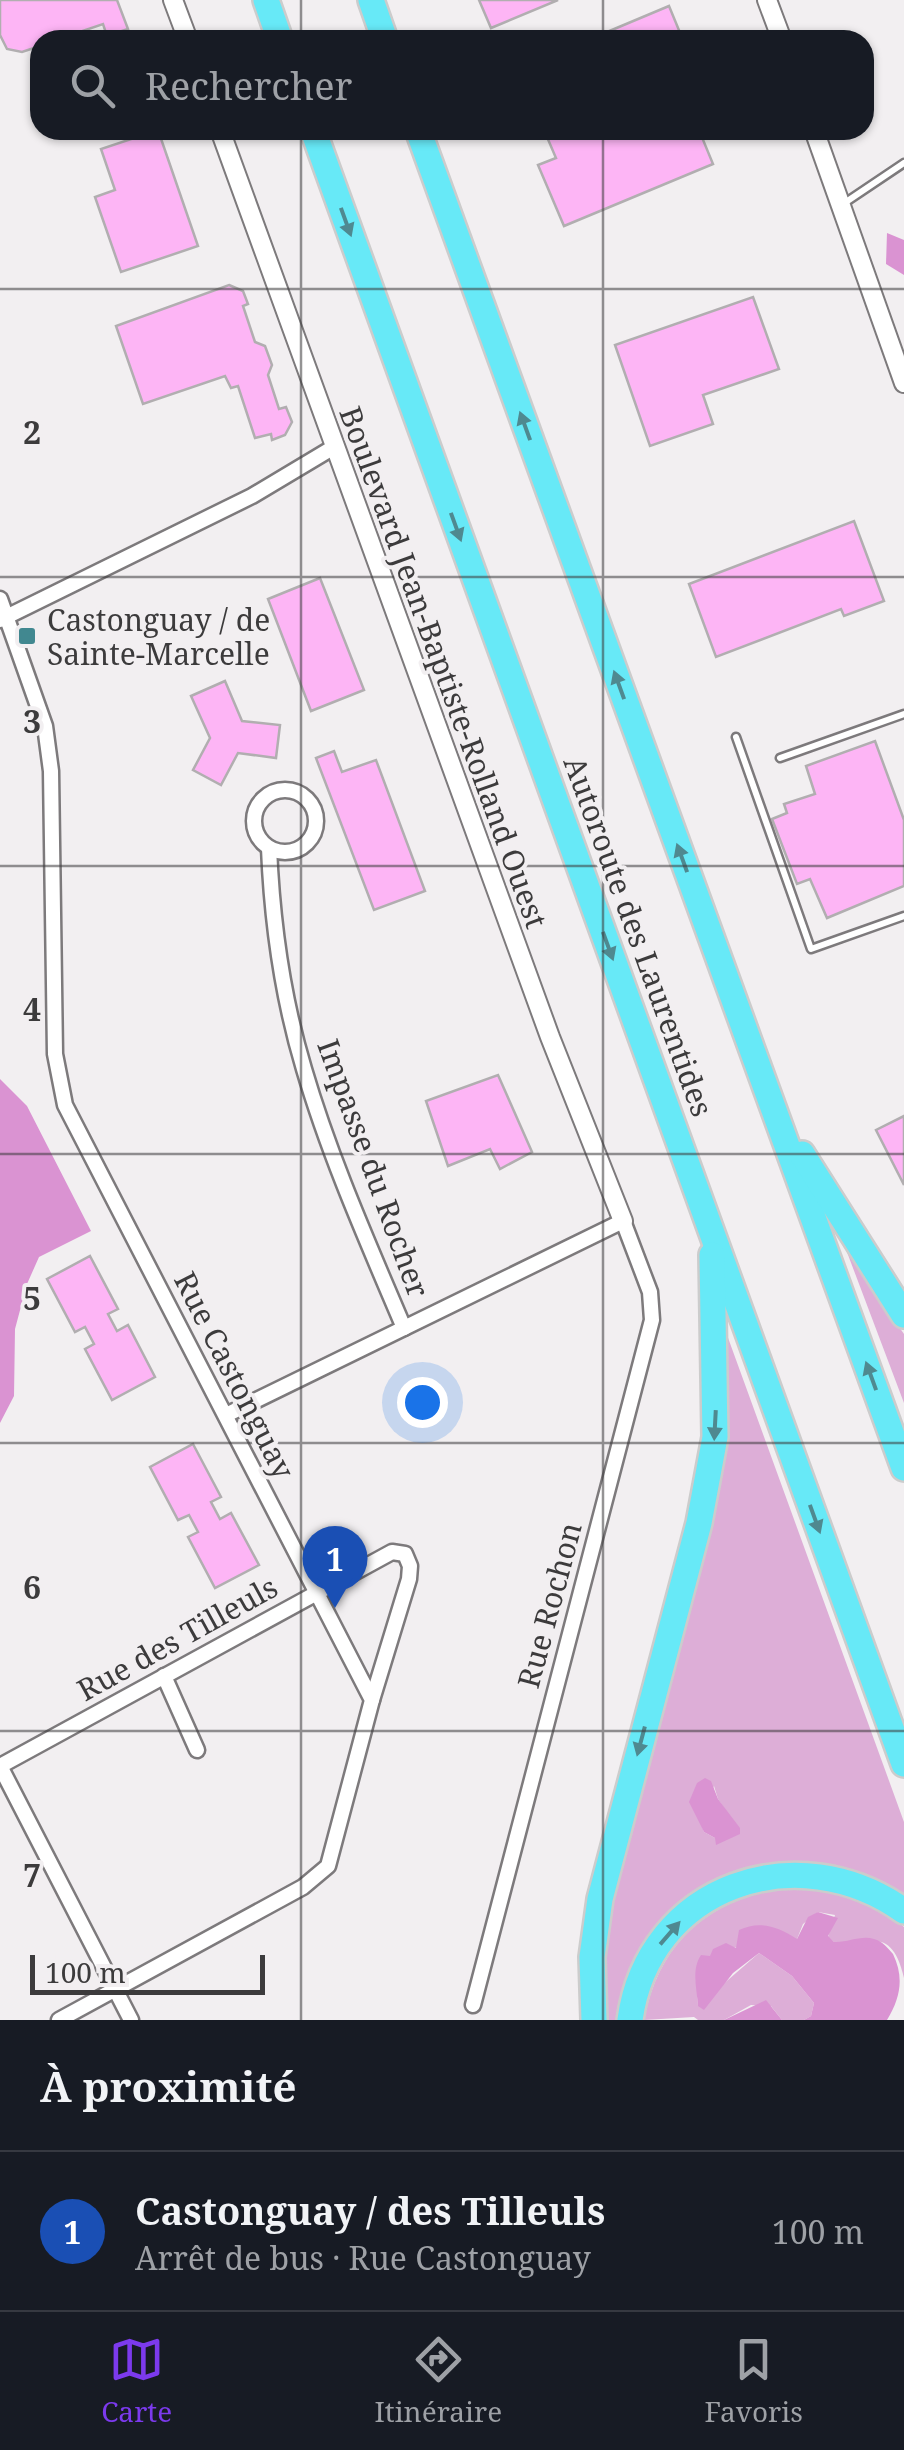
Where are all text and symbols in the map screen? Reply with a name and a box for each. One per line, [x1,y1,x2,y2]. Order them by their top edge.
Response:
search box [30,30,874,140]
icon: search [65,58,120,113]
text: Rechercher [145,59,352,111]
one-way arrow [339,207,354,237]
street label: Boulevard Jean-Baptiste-Rolland Ouest [330,401,558,933]
text: 2 [23,410,41,453]
one-way arrow [517,411,532,441]
one-way arrow [449,513,464,543]
place label: Castonguay / de Sainte-Marcelle [47,599,270,674]
marker: Castonguay / de Sainte-Marcelle [16,625,38,647]
one-way arrow [611,670,626,700]
text: 3 [23,699,41,742]
street label: Autoroute des Laurentides [555,750,723,1122]
one-way arrow [674,843,689,873]
one-way arrow [601,932,616,962]
text: 4 [23,987,41,1030]
street label: Impasse du Rocher [308,1033,440,1303]
street label: Rue Castonguay [165,1265,305,1486]
text: 5 [23,1276,41,1319]
one-way arrow [863,1361,878,1391]
your location [397,1377,448,1428]
one-way arrow [707,1410,723,1442]
one-way arrow [808,1505,823,1535]
street label: Rue Rochon [507,1518,591,1692]
pin: 1 [302,1526,368,1608]
text: 6 [23,1565,41,1608]
street label: Rue des Tilleuls [70,1566,284,1710]
one-way arrow [632,1726,648,1757]
text: 7 [23,1853,41,1896]
one-way arrow [659,1921,681,1946]
scale bar [30,1950,265,1994]
text: 100 m [45,1953,126,1991]
text: À proximité [40,2057,297,2114]
text: Castonguay / des Tilleuls [135,2184,605,2236]
text: 1 [63,2210,82,2253]
text: 100 m [772,2210,864,2253]
text: Arrêt de bus · Rue Castonguay [135,2236,591,2279]
tab: Carte [101,2332,172,2430]
tab: Itinéraire [375,2332,502,2430]
tab: Favoris [705,2332,803,2430]

